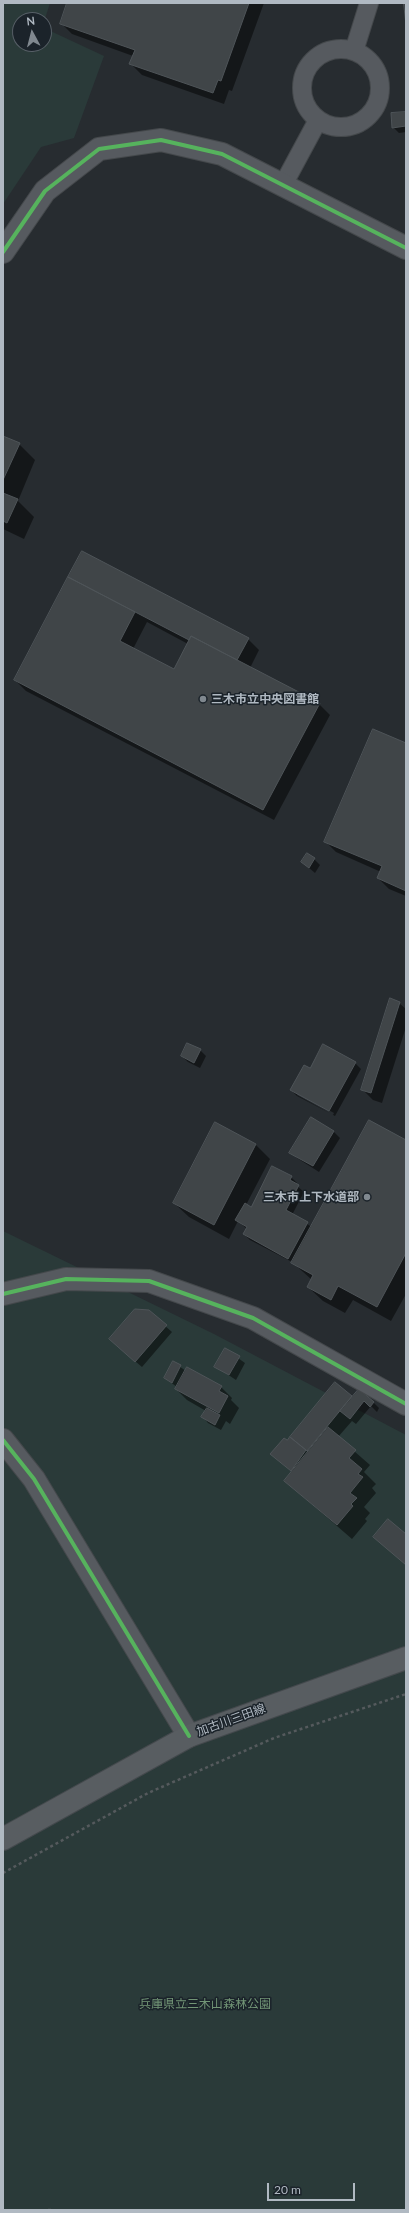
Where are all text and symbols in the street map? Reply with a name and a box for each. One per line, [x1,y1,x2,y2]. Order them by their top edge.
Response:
north arrow [12,12,52,52]
text: N [26,14,36,28]
place label: 三木市立中央図書館 [211,692,319,706]
marker: 三木市立中央図書館 [198,694,208,704]
place label: 三木市上下水道部 [263,1190,359,1204]
marker: 三木市上下水道部 [362,1192,372,1202]
street label: 加古川三田線 [195,1701,267,1739]
park label: 兵庫県立三木山森林公園 [139,1997,271,2011]
scale bar [269,2175,357,2201]
text: 20 m [274,2182,301,2197]

